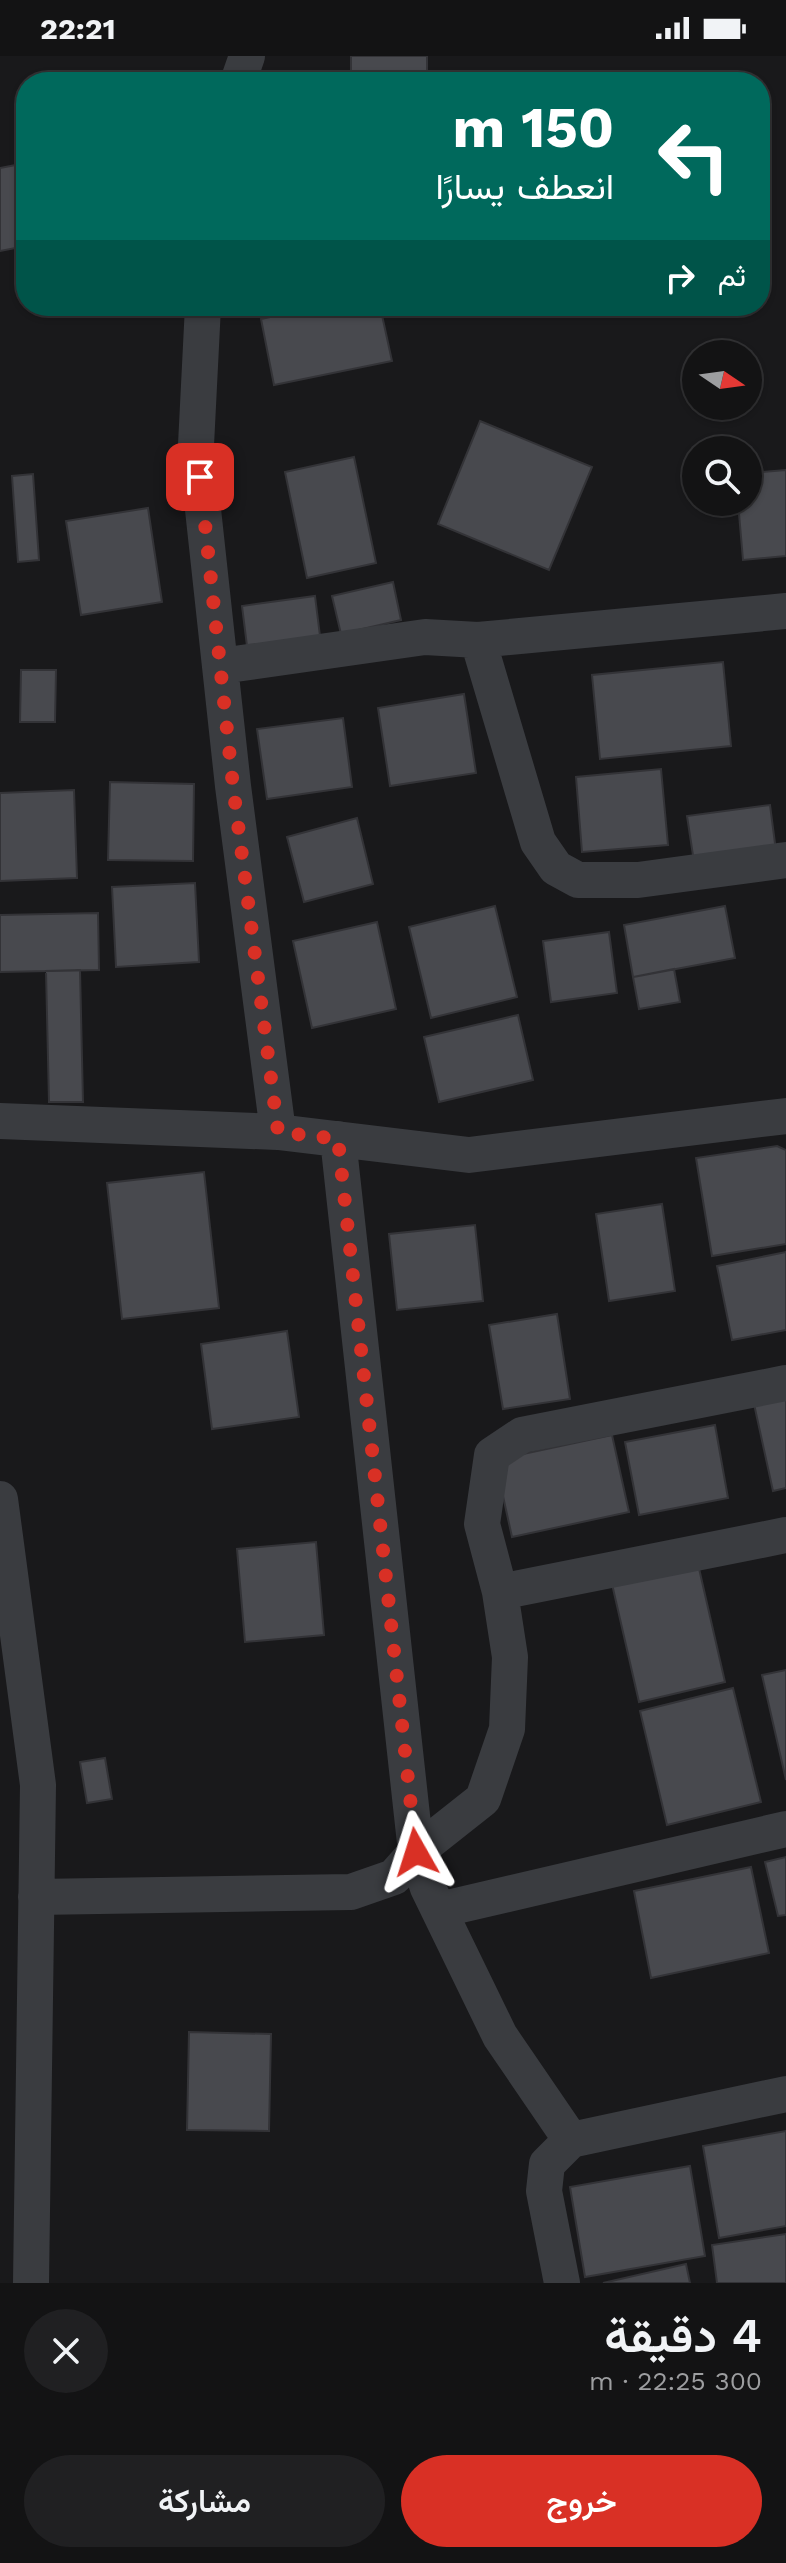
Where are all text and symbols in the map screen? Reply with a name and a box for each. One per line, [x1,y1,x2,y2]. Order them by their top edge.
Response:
text: 22:21 [40,11,116,46]
text: 150 m [452,95,614,161]
icon: left [642,104,746,208]
text: انعطف يسارًا [436,166,614,208]
icon: right [658,256,702,300]
text: ثم [718,258,746,293]
north arrow [682,340,762,420]
map controls [682,340,762,516]
button: search [682,436,762,516]
pin [166,443,234,511]
icon: arrive [178,455,222,499]
position arrow [374,1810,458,1894]
text: 4 دقيقة [604,2307,762,2364]
button: close [24,2309,108,2393]
text: 300 m · 22:25 [589,2366,762,2396]
button: مشاركة [24,2455,385,2547]
button: خروج [401,2455,762,2547]

